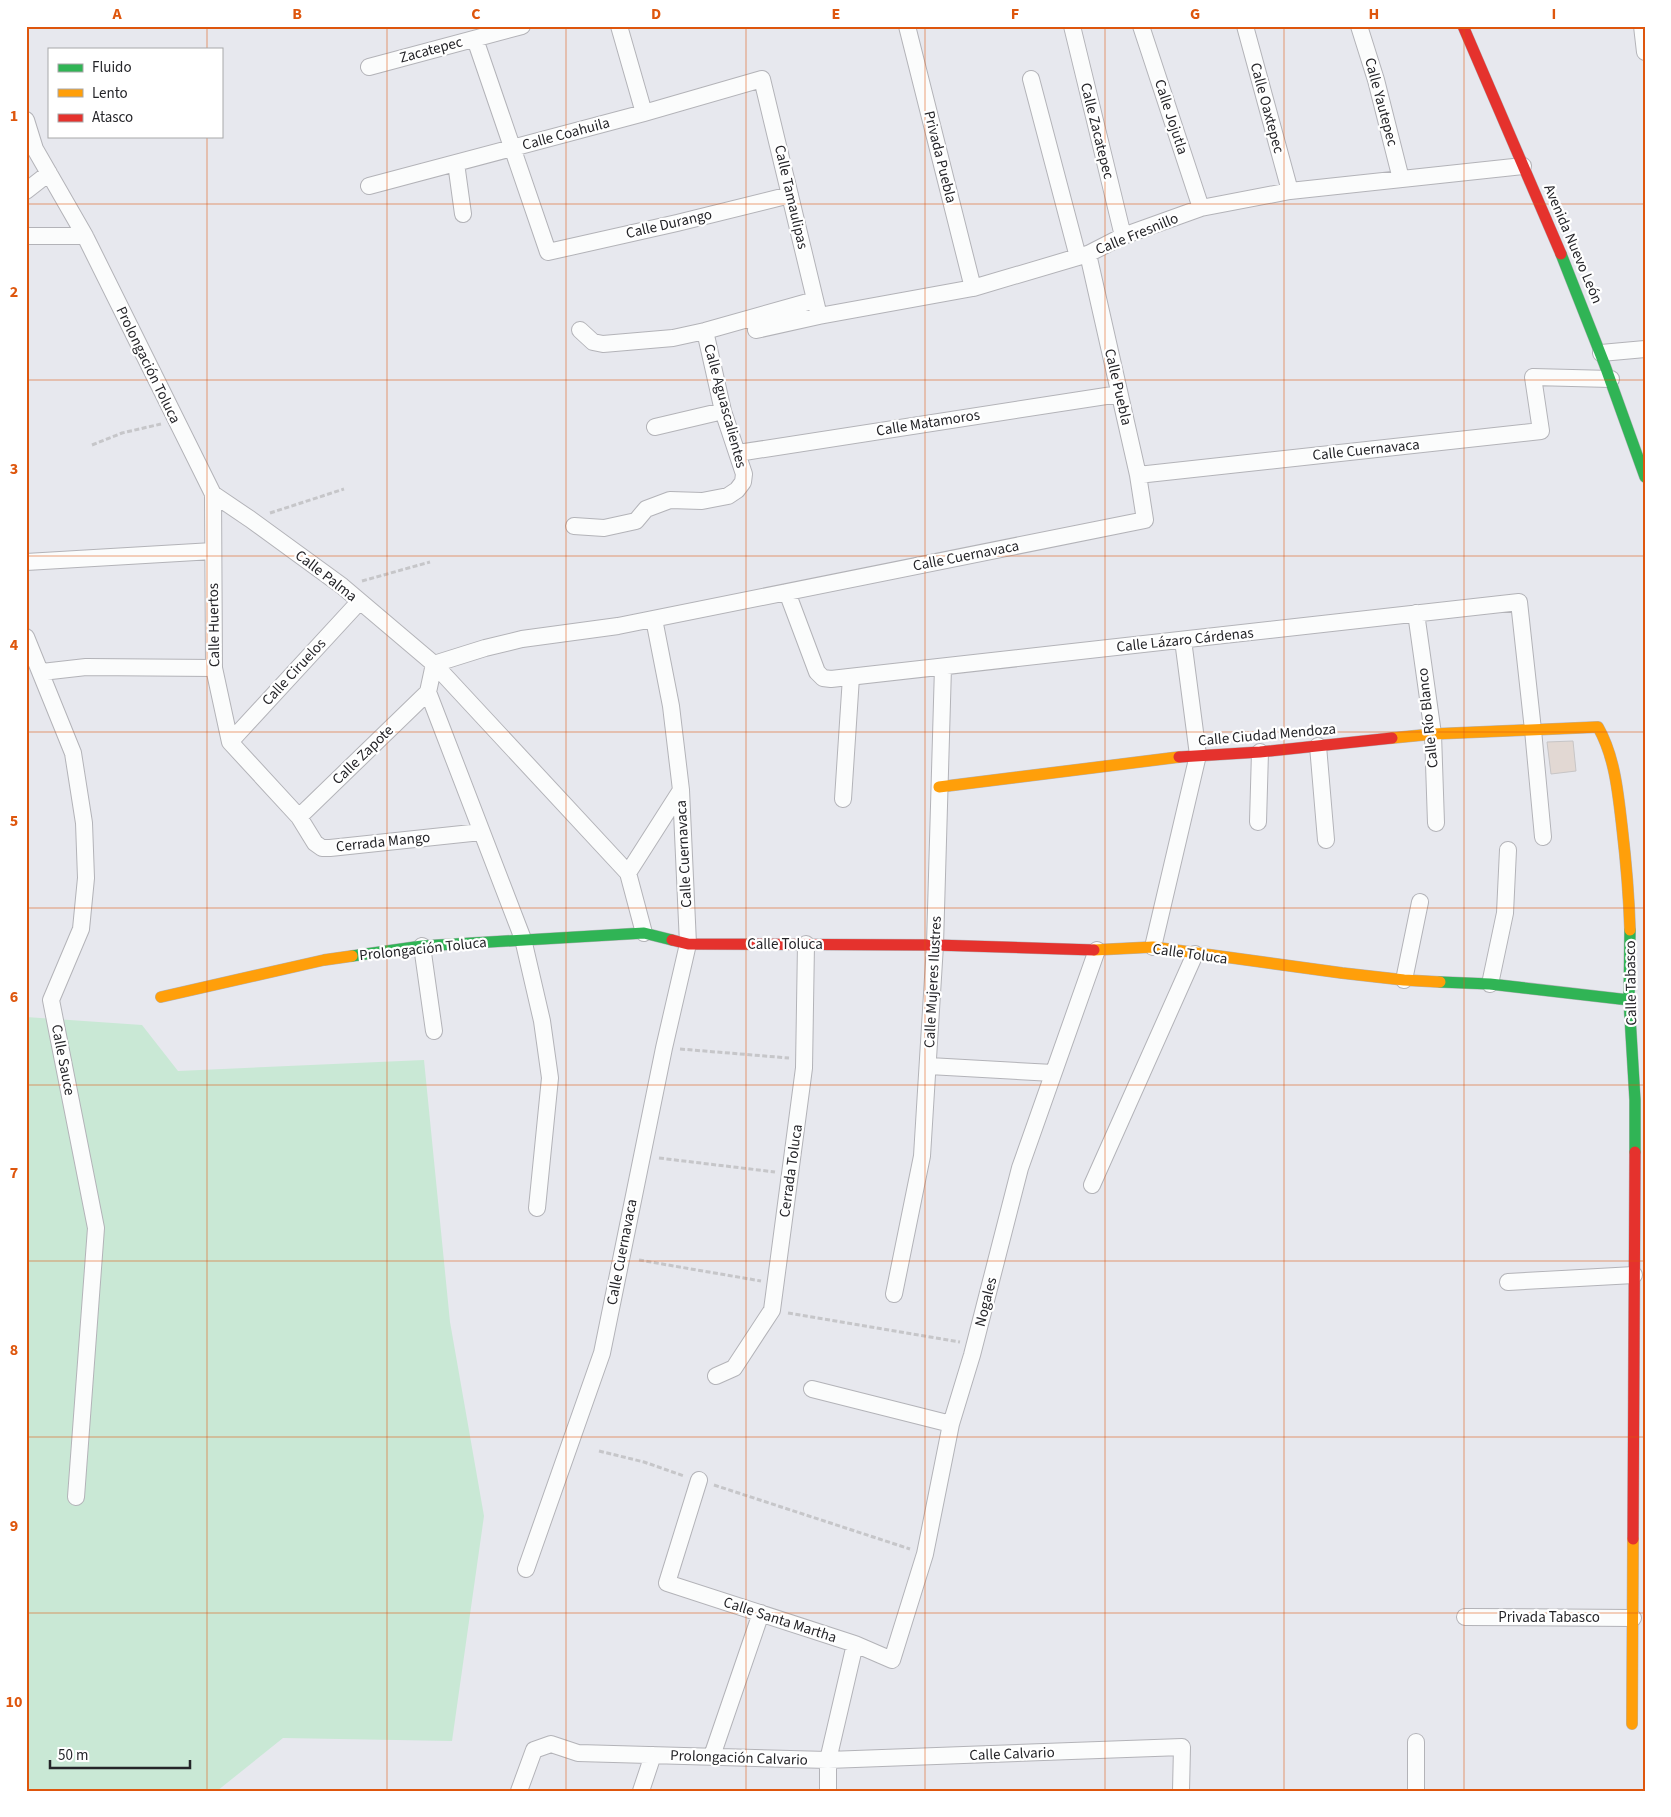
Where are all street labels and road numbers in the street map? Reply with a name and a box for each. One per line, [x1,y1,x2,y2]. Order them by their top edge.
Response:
street label: Zacatepec [397,31,465,68]
street label: Calle Yautepec [1359,55,1403,149]
street label: Calle Oaxtepec [1245,60,1289,156]
street label: Calle Jojutla [1149,77,1193,157]
street label: Calle Zacatepec [1075,81,1119,182]
street label: Privada Puebla [918,109,962,205]
street label: Calle Coahuila [520,112,612,156]
street label: Calle Tamaulipas [769,143,813,251]
street label: Avenida Nuevo León [1538,181,1608,307]
street label: Calle Durango [624,204,714,244]
street label: Calle Fresnillo [1092,208,1182,260]
street label: Prolongación Toluca [111,303,185,427]
street label: Calle Aguascalientes [698,341,752,471]
street label: Calle Puebla [1099,347,1137,427]
street label: Calle Matamoros [875,404,981,442]
street label: Calle Cuernavaca [1311,434,1421,466]
street label: Calle Cuernavaca [911,535,1021,577]
street label: Calle Palma [291,545,361,607]
street label: Calle Huertos [203,583,225,667]
street label: Calle Lázaro Cárdenas [1115,622,1255,658]
street label: Calle Ciruelos [257,634,331,710]
street label: Calle Río Blanco [1412,667,1444,769]
street label: Calle Ciudad Mendoza [1197,719,1337,751]
street label: Calle Zapote [328,720,398,790]
street label: Calle Cuernavaca [671,800,697,908]
street label: Cerrada Mango [335,827,431,857]
street label: Calle Mujeres Ilustres [919,916,947,1048]
street label: Prolongación Toluca [358,932,488,966]
street label: Calle Toluca [747,934,823,955]
street label: Calle Toluca [1151,938,1229,970]
street label: Calle Tabasco [1620,940,1642,1026]
street label: Calle Sauce [46,1023,80,1097]
street label: Cerrada Toluca [774,1123,808,1219]
street label: Calle Cuernavaca [601,1197,643,1307]
street label: Nogales [970,1275,1002,1329]
street label: Calle Santa Martha [721,1592,839,1648]
street label: Privada Tabasco [1498,1607,1600,1628]
street label: Calle Calvario [969,1742,1055,1766]
street label: Prolongación Calvario [670,1745,808,1771]

